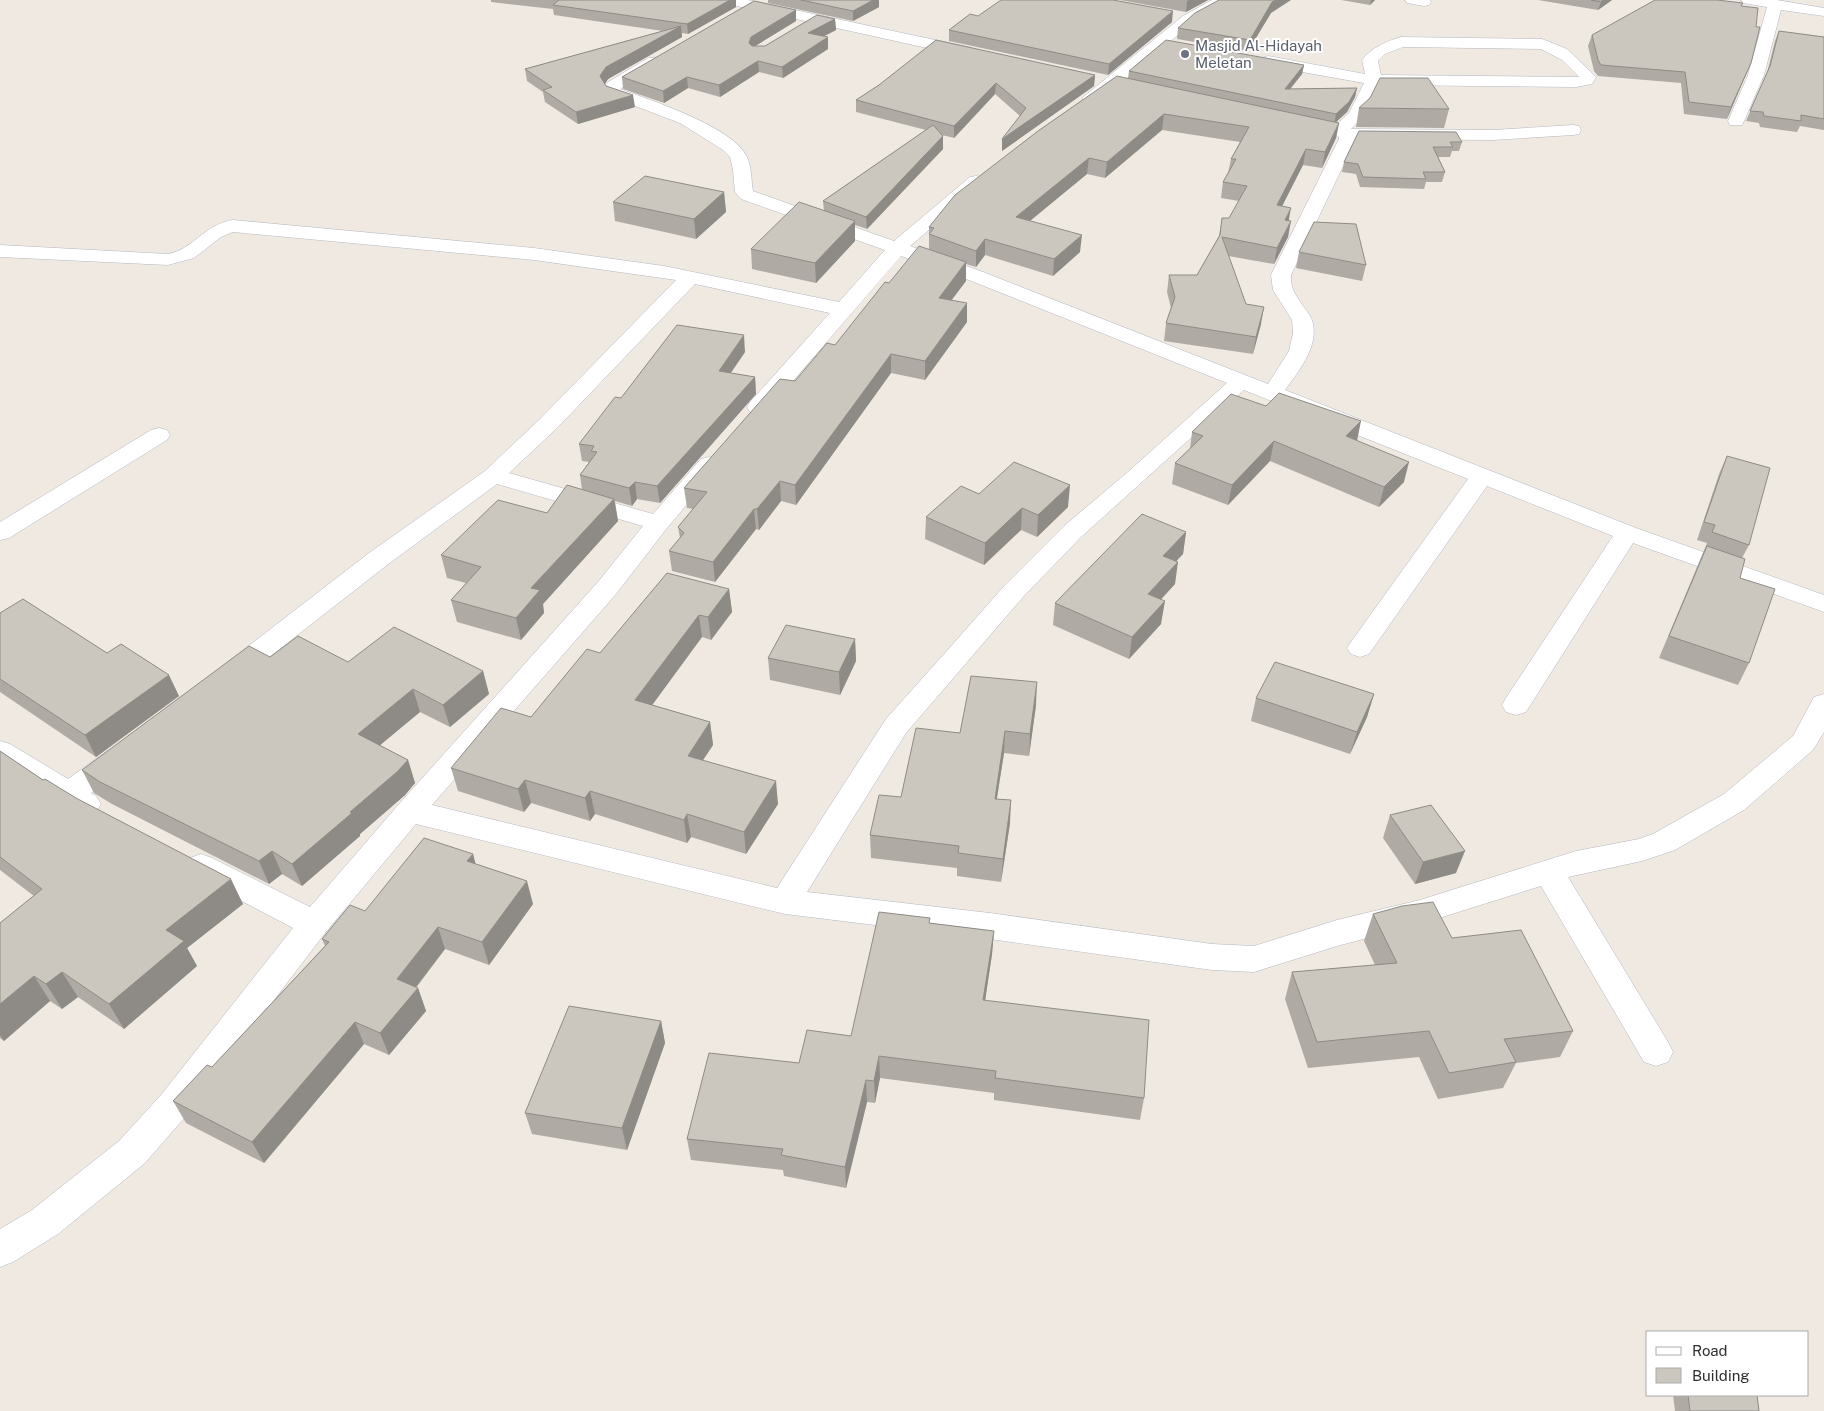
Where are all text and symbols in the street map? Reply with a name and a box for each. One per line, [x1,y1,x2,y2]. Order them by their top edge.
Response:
place label: Masjid Al-Hidayah Meletan [1195,37,1322,71]
marker: Masjid Al-Hidayah Meletan [1179,48,1191,60]
legend [1646,1331,1809,1396]
text: Road [1692,1342,1728,1359]
text: Building [1692,1367,1750,1384]

